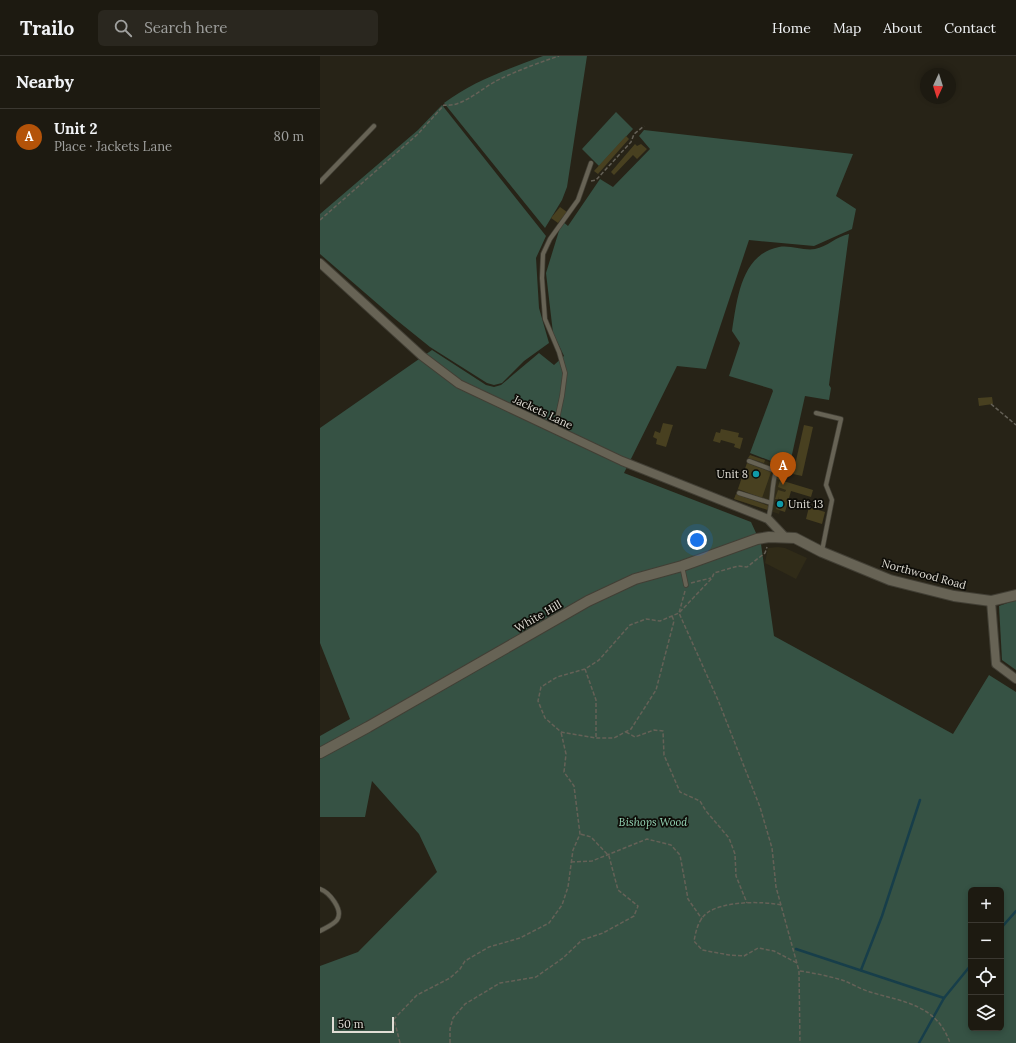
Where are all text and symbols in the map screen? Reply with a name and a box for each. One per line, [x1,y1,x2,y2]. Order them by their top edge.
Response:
search box [98,10,378,46]
text: Trailo [20,16,74,40]
icon: search [112,17,134,39]
text: Search here [144,18,227,37]
text: Home [772,19,811,37]
text: Map [833,19,861,37]
text: About [883,19,922,37]
text: Contact [944,19,996,37]
north arrow [920,68,956,104]
text: Nearby [16,71,74,93]
text: Unit 2 [54,119,98,138]
text: A [25,128,33,145]
text: 80 m [274,128,304,145]
text: Place · Jackets Lane [54,138,172,155]
street label: Jackets Lane [510,392,575,432]
pin: A [770,452,796,485]
place label: Unit 8 [716,467,748,481]
marker: Unit 8 [751,469,761,479]
place label: Unit 13 [788,497,824,511]
marker: Unit 13 [775,499,785,509]
your location [687,530,707,550]
street label: Northwood Road [880,556,968,592]
street label: White Hill [512,597,564,635]
park label: Bishops Wood [619,815,688,829]
map controls [968,887,1004,1031]
button: + [968,887,1004,923]
button: − [968,923,1004,959]
button: locate [968,959,1004,995]
button: layers [968,995,1004,1031]
scale bar [332,1015,394,1034]
text: 50 m [338,1017,364,1031]

